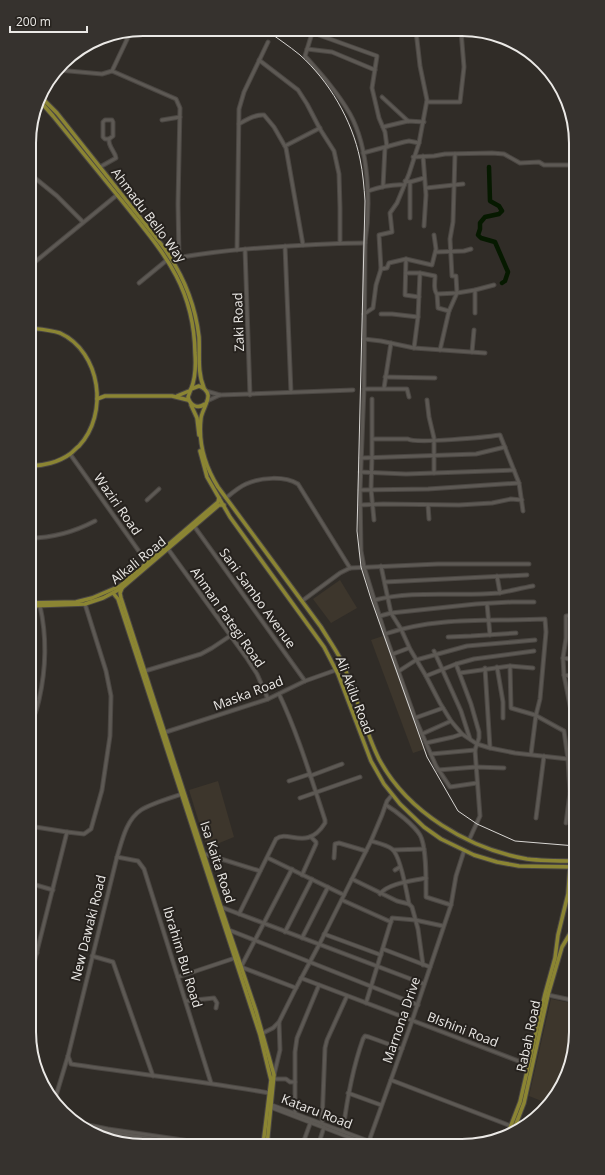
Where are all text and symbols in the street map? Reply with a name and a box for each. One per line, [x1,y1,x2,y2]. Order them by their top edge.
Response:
scale bar [10,8,87,34]
text: 200 m [16,13,51,30]
street label: Ahmadu Bello Way [108,164,191,266]
street label: Zaki Road [228,292,248,352]
street label: Waziri Road [90,470,146,538]
street label: Alkali Road [106,532,170,588]
street label: Sani Sambo Avenue [216,544,300,652]
street label: Ahman Pategi Road [187,563,269,671]
street label: Ali Akilu Road [332,653,378,737]
street label: Maska Road [210,671,286,715]
street label: Isa Kaita Road [196,819,240,905]
street label: New Dawaki Road [66,873,110,983]
street label: Ibrahim Bui Road [159,904,207,1010]
street label: Marnona Drive [378,974,424,1066]
street label: Rabah Road [512,999,544,1073]
street label: BIshini Road [425,1007,501,1051]
street label: Kataru Road [279,1089,355,1133]

